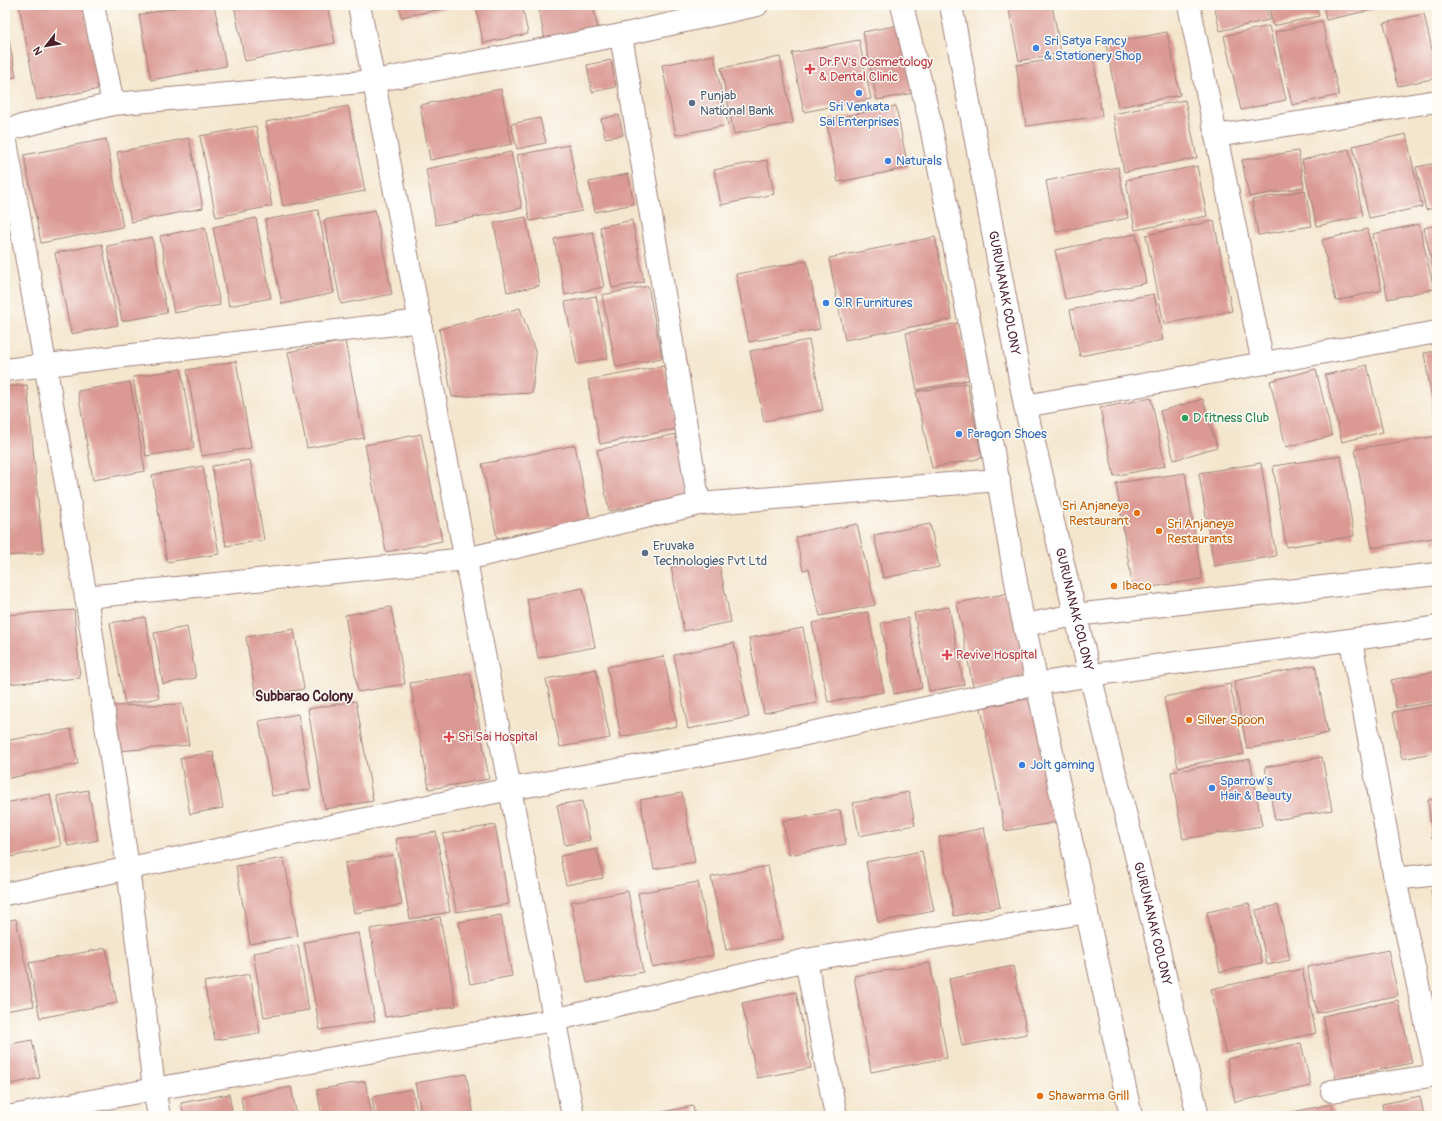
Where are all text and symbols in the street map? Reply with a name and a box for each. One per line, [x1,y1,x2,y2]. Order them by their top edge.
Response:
north arrow [26,26,66,66]
place label: Sri Satya Fancy & Stationery Shop [1044,33,1142,64]
marker: Sri Satya Fancy & Stationery Shop [1031,43,1041,53]
text: N [30,44,45,57]
place label: Dr.PV's Cosmetology & Dental Clinic [819,54,933,85]
marker: Dr.PV's Cosmetology & Dental Clinic [804,63,816,75]
place label: Punjab National Bank [700,88,775,119]
marker: Sri Venkata Sai Enterprises [854,88,864,98]
marker: Punjab National Bank [687,98,697,108]
place label: Sri Venkata Sai Enterprises [819,99,899,130]
place label: Naturals [896,153,942,169]
marker: Naturals [883,156,893,166]
street label: GURUNANAK COLONY [985,230,1024,357]
place label: G.R Furnitures [834,295,913,311]
marker: G.R Furnitures [821,298,831,308]
place label: D fitness Club [1193,410,1269,426]
marker: D fitness Club [1180,413,1190,423]
place label: Paragon Shoes [967,426,1047,442]
marker: Paragon Shoes [954,429,964,439]
place label: Sri Anjaneya Restaurant [1062,498,1130,529]
marker: Sri Anjaneya Restaurant [1132,508,1142,518]
place label: Sri Anjaneya Restaurants [1167,516,1234,547]
marker: Sri Anjaneya Restaurants [1154,526,1164,536]
place label: Eruvaka Technologies Pvt Ltd [653,538,767,569]
street label: GURUNANAK COLONY [1052,546,1097,673]
marker: Eruvaka Technologies Pvt Ltd [640,548,650,558]
place label: Ibaco [1122,578,1152,594]
marker: Ibaco [1109,581,1119,591]
place label: Revive Hospital [956,647,1037,663]
marker: Revive Hospital [941,649,953,661]
district label: Subbarao Colony [255,688,353,705]
place label: Silver Spoon [1197,712,1265,728]
marker: Silver Spoon [1184,715,1194,725]
place label: Sri Sai Hospital [458,729,538,745]
marker: Sri Sai Hospital [443,731,455,743]
place label: Jolt gaming [1030,757,1095,773]
marker: Jolt gaming [1017,760,1027,770]
place label: Sparrow's Hair & Beauty [1220,773,1292,804]
marker: Sparrow's Hair & Beauty [1207,783,1217,793]
street label: GURUNANAK COLONY [1130,860,1175,987]
place label: Shawarma Grill [1048,1088,1129,1104]
marker: Shawarma Grill [1035,1091,1045,1101]

